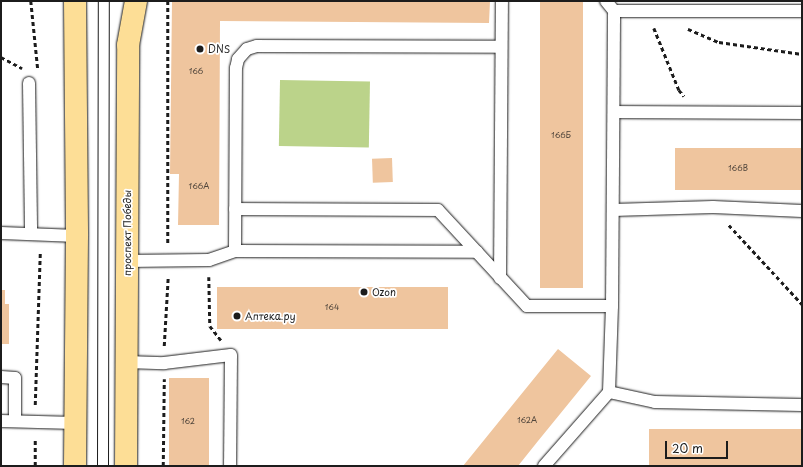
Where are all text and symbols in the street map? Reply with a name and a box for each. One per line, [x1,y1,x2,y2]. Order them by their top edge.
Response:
place label: DNS [208,43,230,55]
marker: DNS [195,44,205,54]
house number: 166 [189,67,203,77]
house number: 166Б [551,131,571,141]
house number: 166В [728,164,748,174]
house number: 166А [189,182,209,192]
street label: проспект Победы [121,190,133,276]
place label: Ozon [372,286,396,298]
marker: Ozon [359,287,369,297]
house number: 164 [325,303,339,313]
place label: Аптека.ру [245,310,296,322]
marker: Аптека.ру [232,311,242,321]
house number: 162А [517,416,537,426]
house number: 162 [181,417,195,427]
scale bar [667,433,730,459]
text: 20 m [672,439,703,457]

